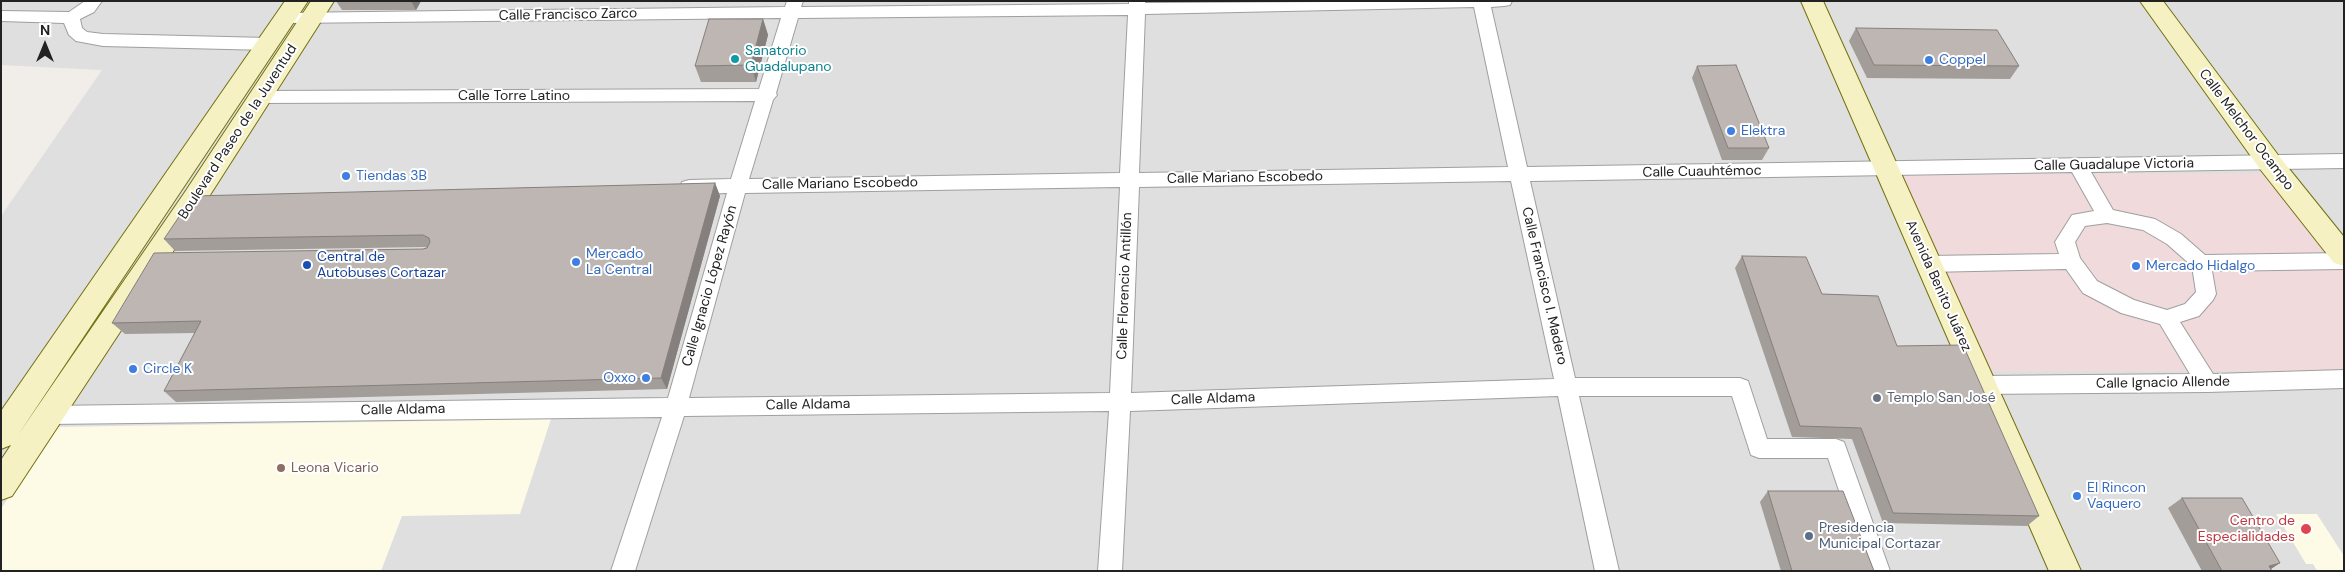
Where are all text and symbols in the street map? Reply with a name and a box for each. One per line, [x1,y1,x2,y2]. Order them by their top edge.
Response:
street label: Calle Francisco Zarco [498,5,638,25]
north arrow [20,20,70,70]
text: N [40,21,50,39]
street label: Boulevard Paseo de la Juventud [175,41,301,223]
place label: Sanatorio Guadalupano [745,43,832,75]
place label: Coppel [1939,52,1986,68]
marker: Sanatorio Guadalupano [729,53,741,65]
marker: Coppel [1923,54,1935,66]
street label: Calle Melchor Ocampo [2195,66,2297,194]
street label: Calle Torre Latino [458,88,570,104]
place label: Elektra [1741,123,1785,139]
marker: Elektra [1725,125,1737,137]
street label: Calle Guadalupe Victoria [2034,155,2194,175]
street label: Calle Cuauhtémoc [1642,163,1762,181]
place label: Tiendas 3B [356,168,427,184]
street label: Calle Mariano Escobedo [1167,168,1323,188]
marker: Tiendas 3B [340,170,352,182]
street label: Calle Mariano Escobedo [762,174,918,194]
street label: Calle Ignacio López Rayón [679,203,741,369]
street label: Calle Francisco I. Madero [1518,205,1570,367]
street label: Calle Florencio Antillón [1114,212,1136,360]
street label: Avenida Benito Juárez [1901,218,1975,354]
place label: Mercado La Central [586,246,652,278]
place label: Central de Autobuses Cortazar [317,249,446,282]
marker: Mercado La Central [570,256,582,268]
place label: Mercado Hidalgo [2146,258,2255,274]
marker: Central de Autobuses Cortazar [301,259,313,271]
marker: Mercado Hidalgo [2130,260,2142,272]
place label: Circle K [143,361,192,377]
marker: Circle K [127,363,139,375]
place label: Oxxo [603,370,636,386]
marker: Oxxo [640,372,652,384]
street label: Calle Ignacio Allende [2096,373,2230,393]
street label: Calle Aldama [1170,389,1256,409]
place label: Templo San José [1887,390,1996,406]
marker: Templo San José [1871,392,1883,404]
street label: Calle Aldama [766,396,850,414]
street label: Calle Aldama [361,401,445,419]
place label: Leona Vicario [291,460,379,476]
marker: Leona Vicario [275,462,287,474]
place label: El Rincon Vaquero [2087,480,2146,512]
marker: El Rincon Vaquero [2071,490,2083,502]
place label: Centro de Especialidades [2198,513,2295,546]
place label: Presidencia Municipal Cortazar [1819,520,1941,552]
marker: Centro de Especialidades [2299,522,2313,536]
marker: Presidencia Municipal Cortazar [1803,530,1815,542]

